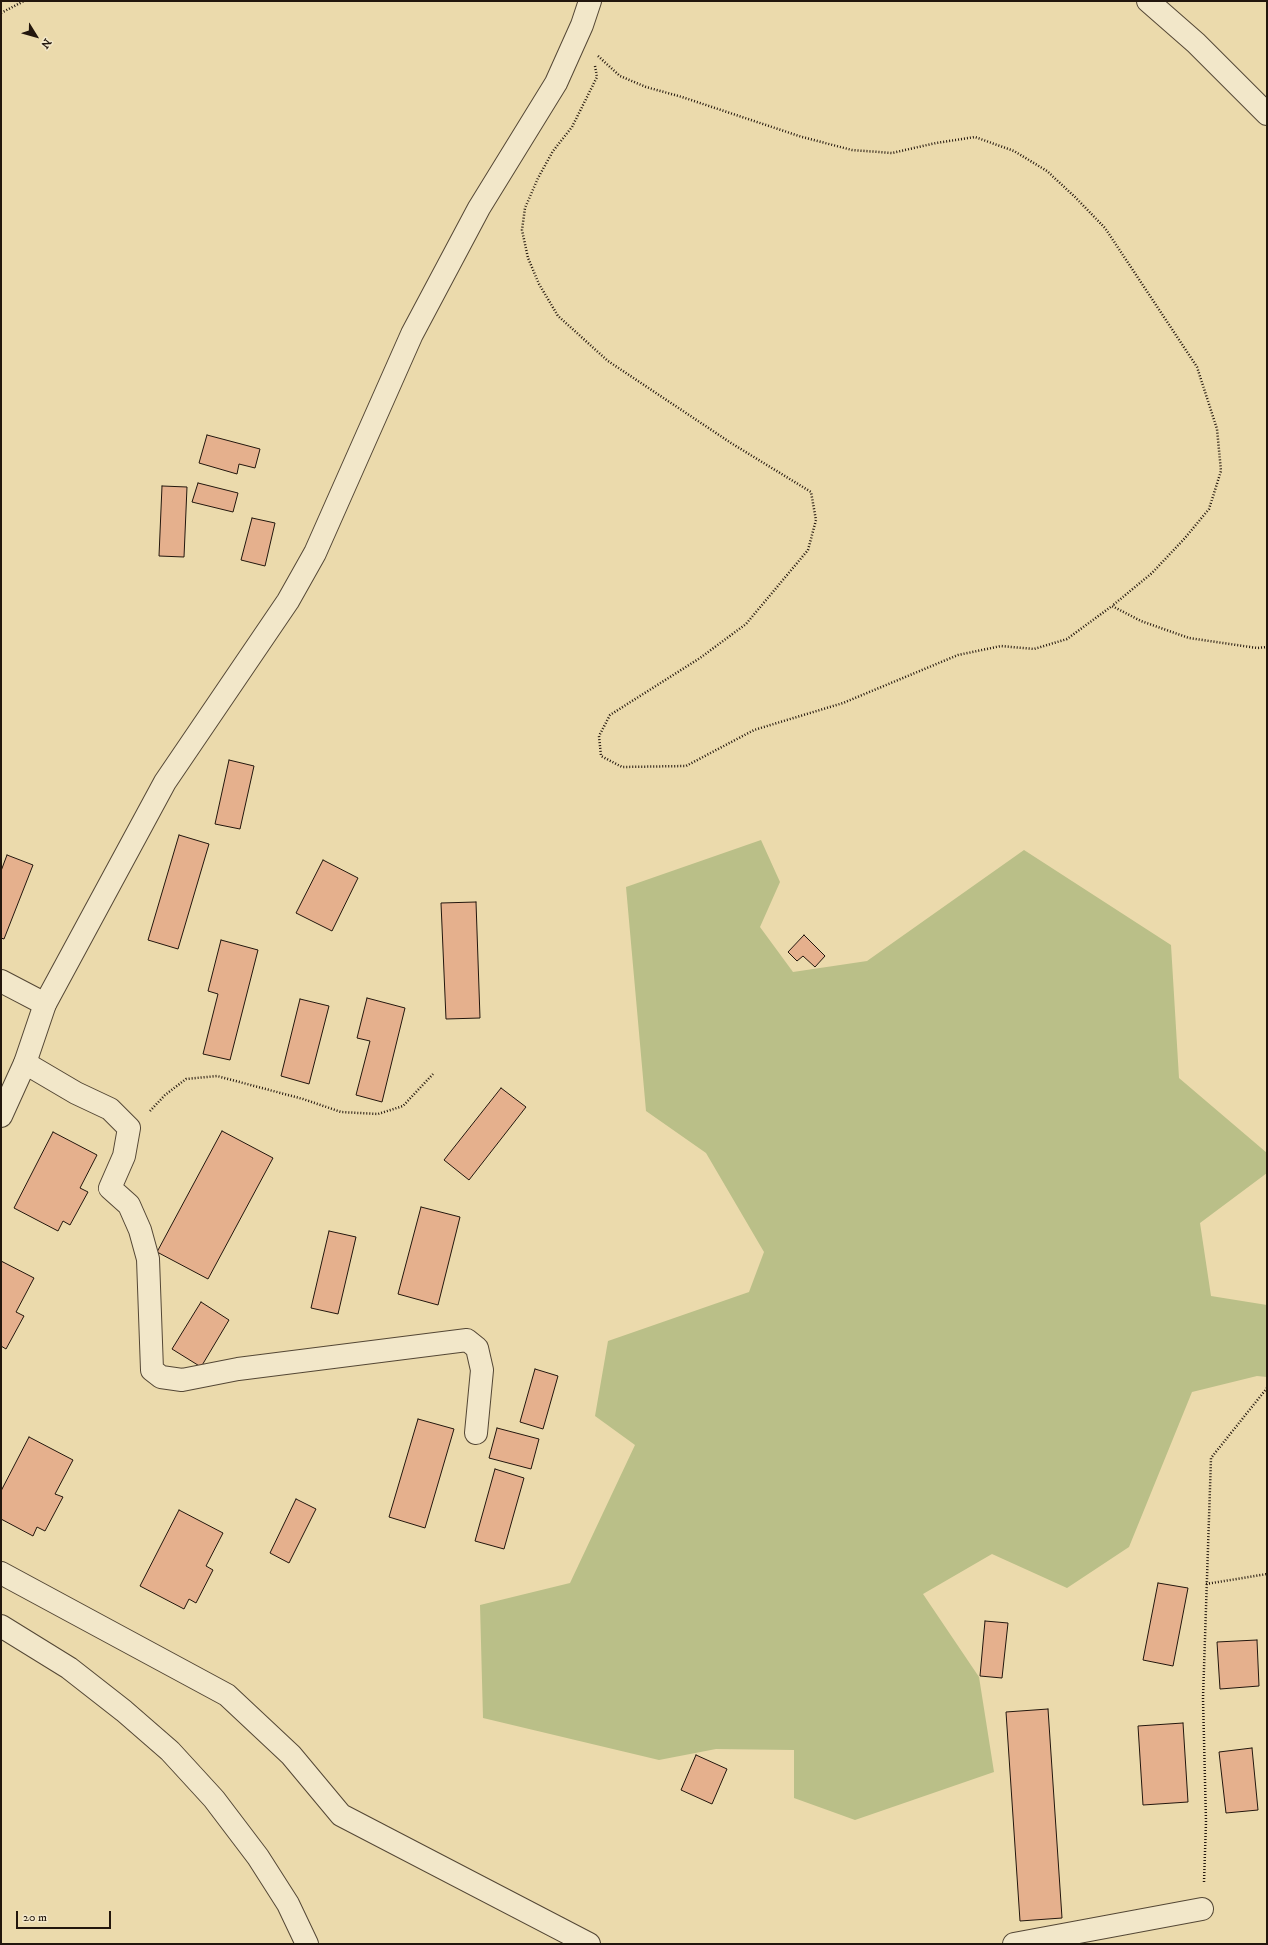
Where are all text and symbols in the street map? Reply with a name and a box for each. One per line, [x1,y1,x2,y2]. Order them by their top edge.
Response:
north arrow [16,16,56,56]
text: N [37,35,54,51]
scale bar [18,1903,113,1929]
text: 20 m [23,1910,47,1925]

